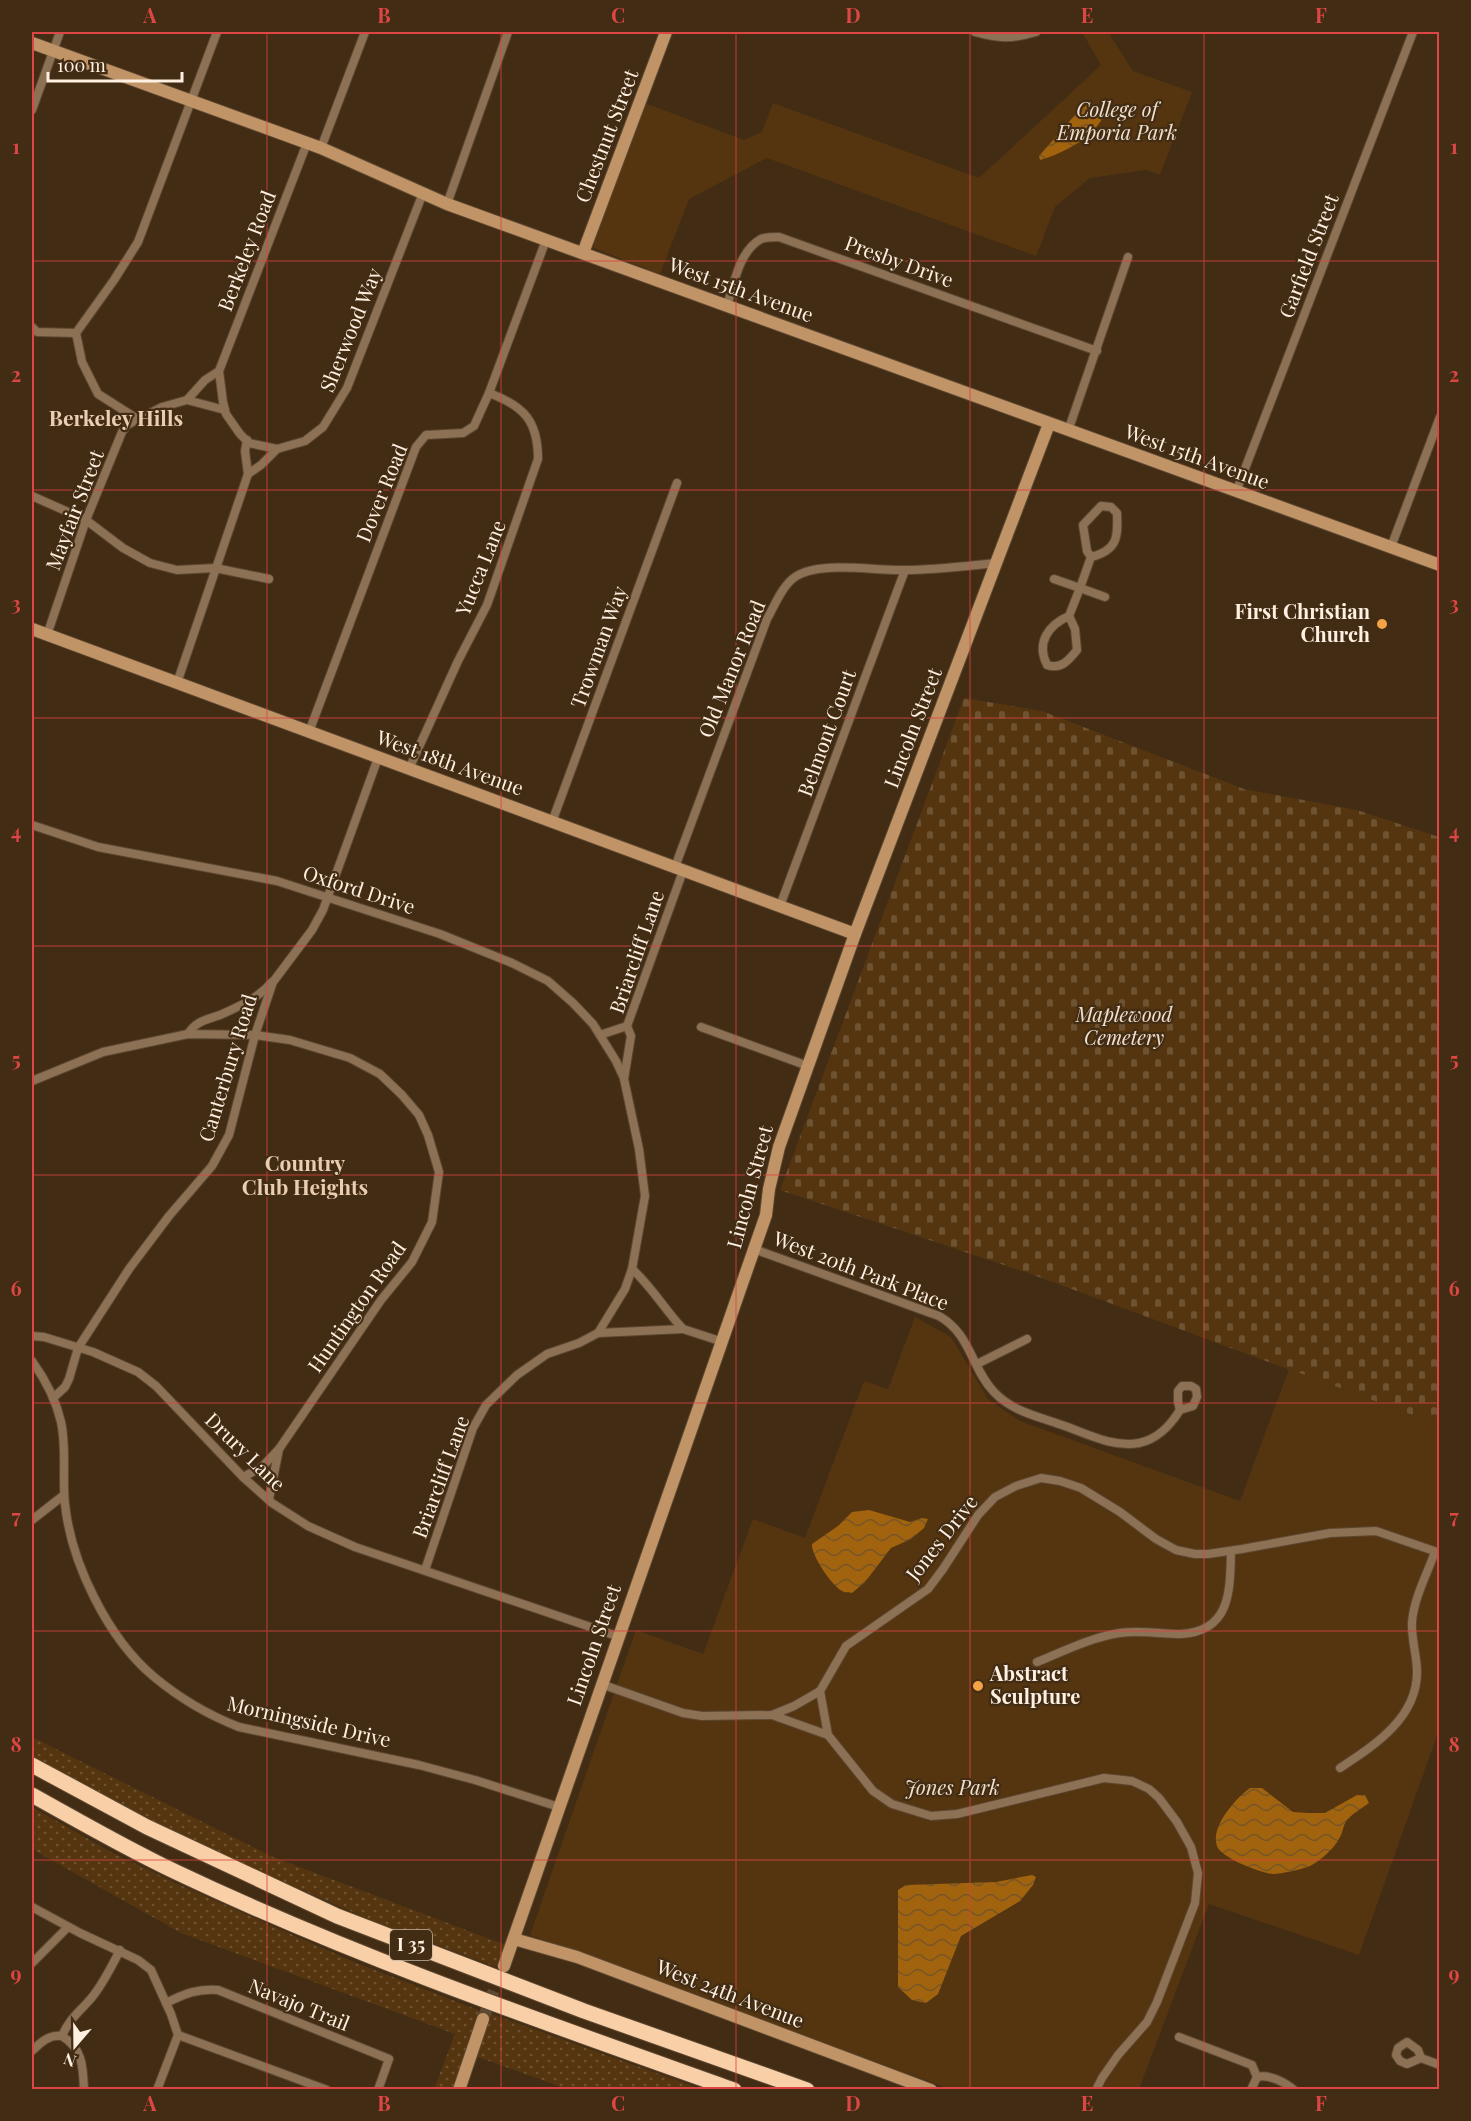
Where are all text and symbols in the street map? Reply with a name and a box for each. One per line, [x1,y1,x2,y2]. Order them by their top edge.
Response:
text: A [142,1,157,28]
text: B [377,1,391,28]
text: C [611,1,625,28]
text: D [845,1,861,28]
text: E [1081,1,1093,28]
text: F [1315,1,1327,28]
scale bar [48,45,182,83]
text: 100 m [57,53,106,77]
street label: Chestnut Street [568,64,644,206]
park label: College of Emporia Park [1056,95,1177,145]
text: 1 [12,132,20,159]
text: 1 [1450,132,1458,159]
street label: Berkeley Road [210,186,281,315]
street label: Garfield Street [1272,189,1344,322]
street label: Presby Drive [841,228,958,293]
street label: West 15th Avenue [664,250,818,327]
street label: Sherwood Way [312,263,387,396]
text: 2 [11,360,21,387]
text: 2 [1449,360,1459,387]
district label: Berkeley Hills [49,403,183,431]
street label: West 15th Avenue [1120,417,1274,494]
street label: Dover Road [349,439,413,546]
street label: Mayfair Street [38,445,109,573]
street label: Yucca Lane [448,516,511,620]
street label: Trowman Way [563,582,632,711]
text: 3 [11,589,21,616]
text: 3 [1449,589,1459,616]
street label: Old Manor Road [691,595,771,741]
place label: First Christian Church [1235,597,1371,647]
marker: First Christian Church [1375,617,1389,631]
street label: Lincoln Street [876,663,947,791]
street label: Belmont Court [790,665,861,800]
street label: West 18th Avenue [372,722,528,801]
text: 4 [11,817,21,844]
text: 4 [1449,817,1459,844]
street label: Oxford Drive [300,858,419,919]
street label: Briarcliff Lane [602,886,669,1017]
street label: Canterbury Road [191,990,262,1145]
park label: Maplewood Cemetery [1075,1000,1173,1050]
text: 5 [11,1045,21,1072]
text: 5 [1449,1045,1459,1072]
street label: Lincoln Street [719,1121,778,1251]
district label: Country Club Heights [242,1148,368,1200]
street label: West 20th Park Place [769,1223,953,1315]
street label: Huntington Road [300,1235,411,1377]
text: 6 [10,1274,22,1301]
text: 6 [1448,1274,1460,1301]
street label: Drury Lane [200,1406,292,1496]
street label: Briarcliff Lane [405,1411,474,1542]
street label: Jones Drive [898,1489,983,1586]
text: 7 [11,1502,21,1529]
text: 7 [1449,1502,1459,1529]
street label: Lincoln Street [559,1580,626,1709]
place label: Abstract Sculpture [989,1659,1080,1709]
marker: Abstract Sculpture [971,1679,985,1693]
street label: Morningside Drive [225,1689,394,1753]
text: 8 [10,1730,22,1757]
text: 8 [1448,1730,1460,1757]
park label: Jones Park [904,1773,1000,1800]
road number: I 35 [390,1930,432,1960]
street label: West 24th Avenue [652,1952,808,2033]
text: 9 [10,1959,22,1986]
text: 9 [1448,1959,1460,1986]
street label: Navajo Trail [245,1971,354,2036]
north arrow [45,2016,105,2076]
text: N [60,2049,79,2072]
text: A [142,2089,157,2116]
text: B [377,2089,391,2116]
text: C [611,2089,625,2116]
text: D [845,2089,861,2116]
text: E [1081,2089,1093,2116]
text: F [1315,2089,1327,2116]

